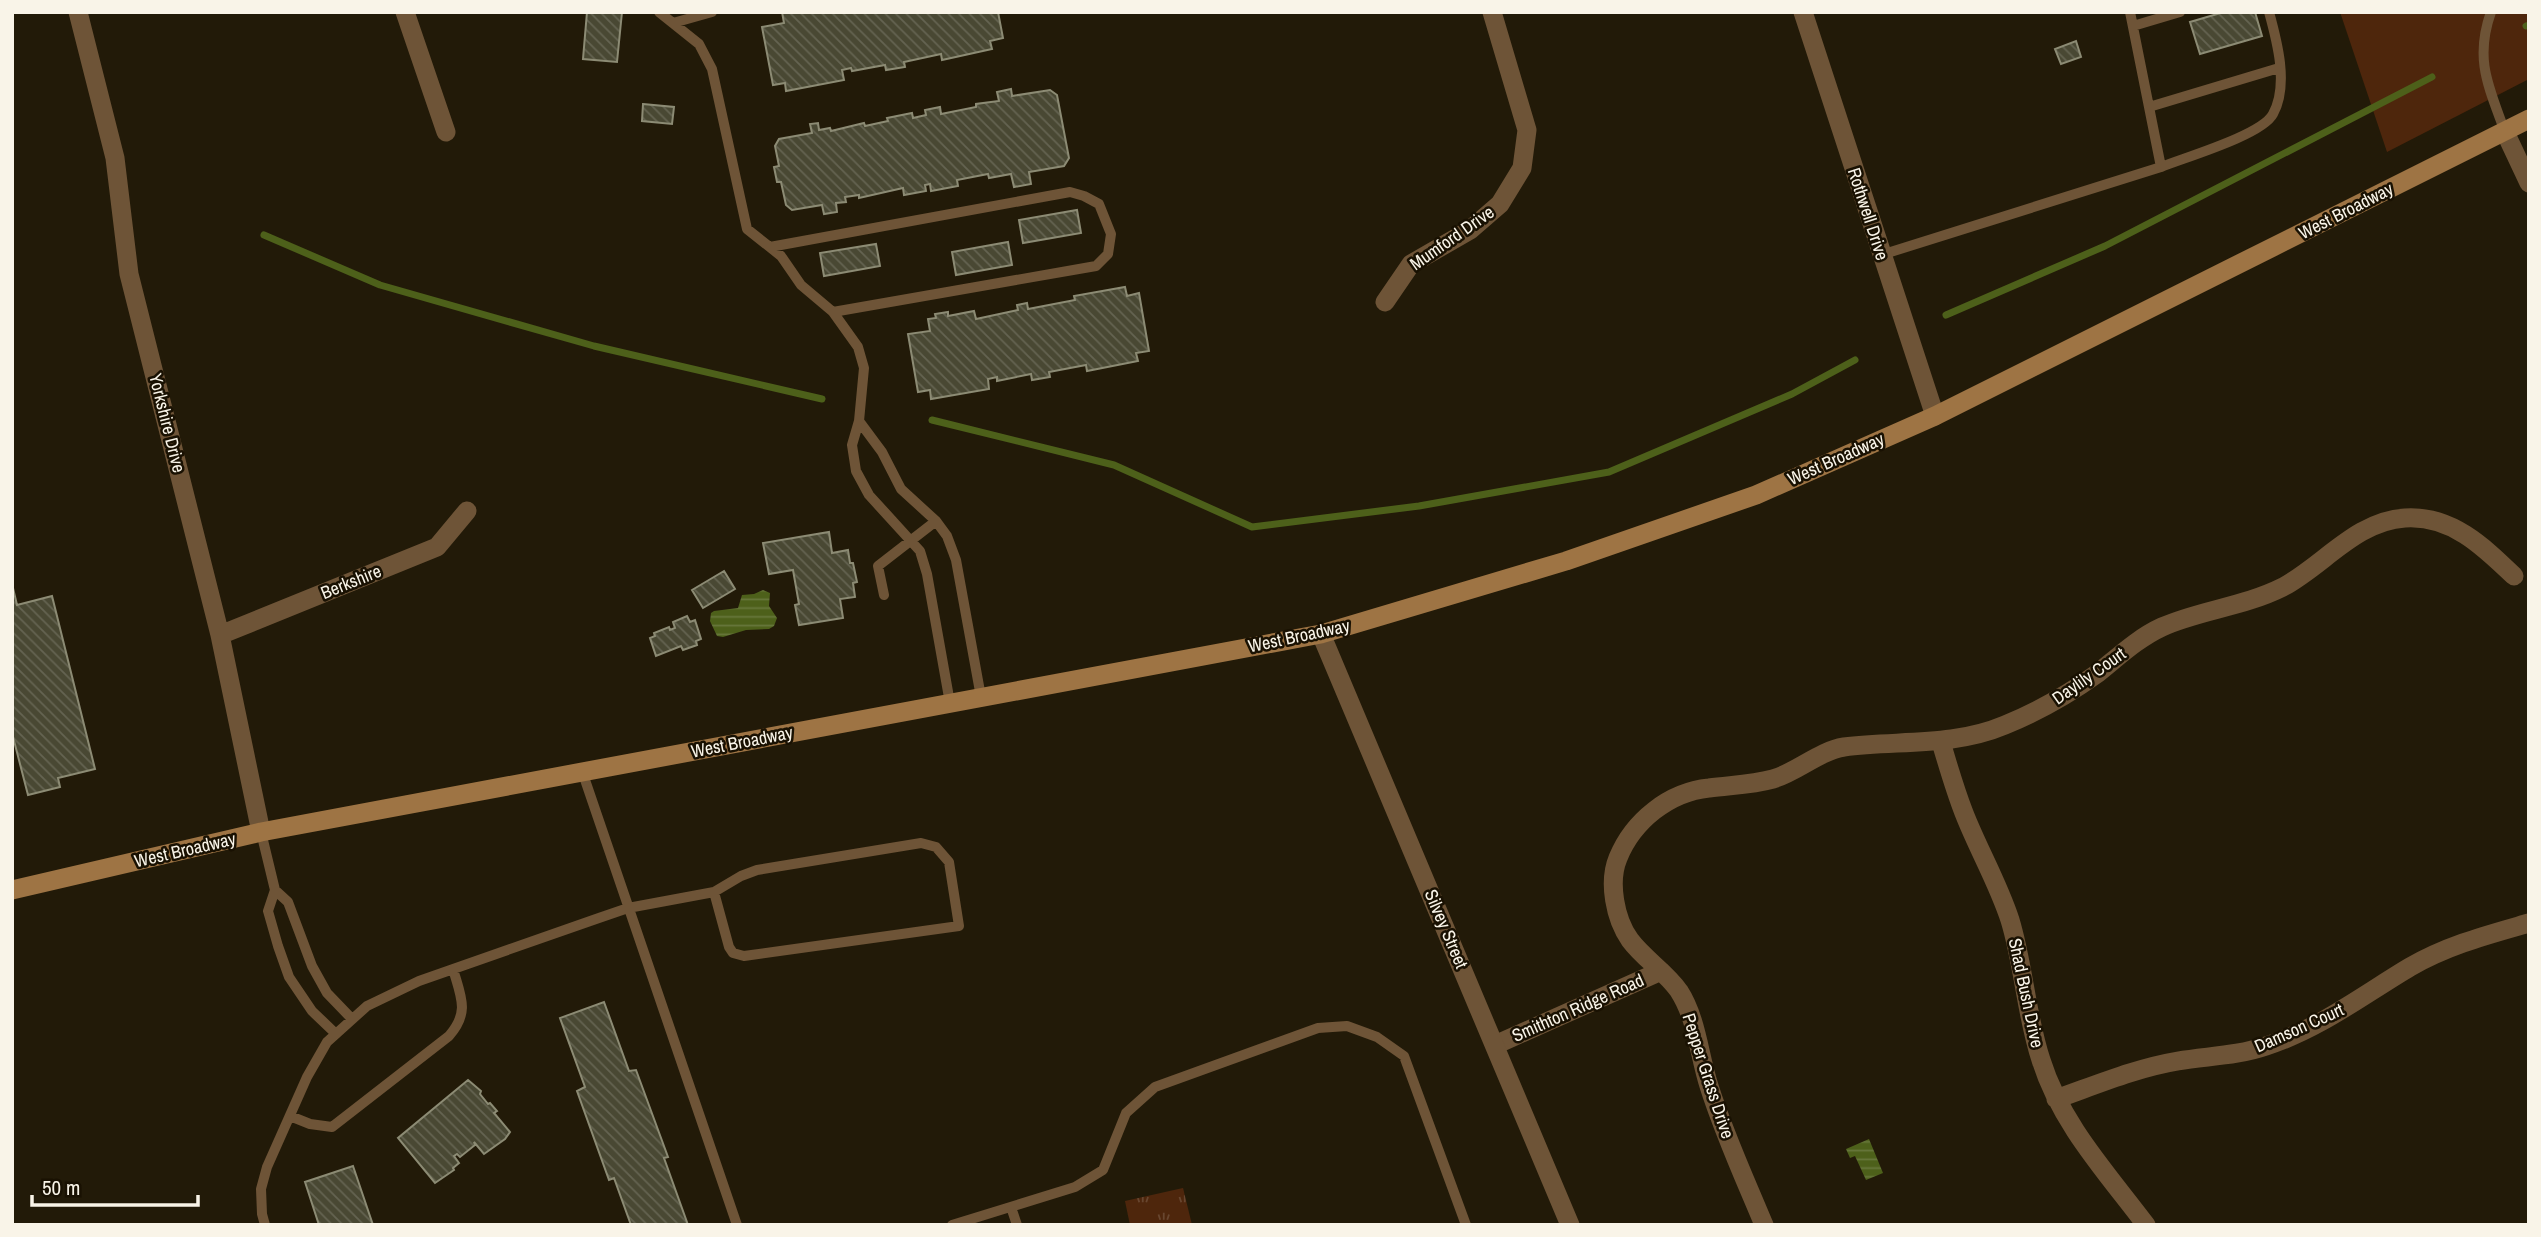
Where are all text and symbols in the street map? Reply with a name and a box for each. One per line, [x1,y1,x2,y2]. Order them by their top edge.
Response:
street label: Rothwell Drive [1842,164,1895,263]
street label: West Broadway [2294,176,2398,245]
street label: Mumford Drive [1405,199,1499,276]
street label: Yorkshire Drive [143,371,192,475]
street label: West Broadway [1784,426,1889,491]
street label: Berkshire [317,558,385,605]
street label: West Broadway [1246,612,1353,658]
street label: Daylily Court [2047,641,2130,710]
street label: West Broadway [689,719,795,764]
street label: West Broadway [132,826,239,873]
street label: Silvey Street [1419,885,1474,972]
street label: Shad Bush Drive [2003,936,2050,1050]
street label: Smithton Ridge Road [1508,967,1648,1048]
street label: Damson Court [2250,997,2347,1058]
street label: Pepper Grass Drive [1676,1010,1741,1142]
scale bar [32,1164,198,1208]
text: 50 m [42,1173,80,1202]

